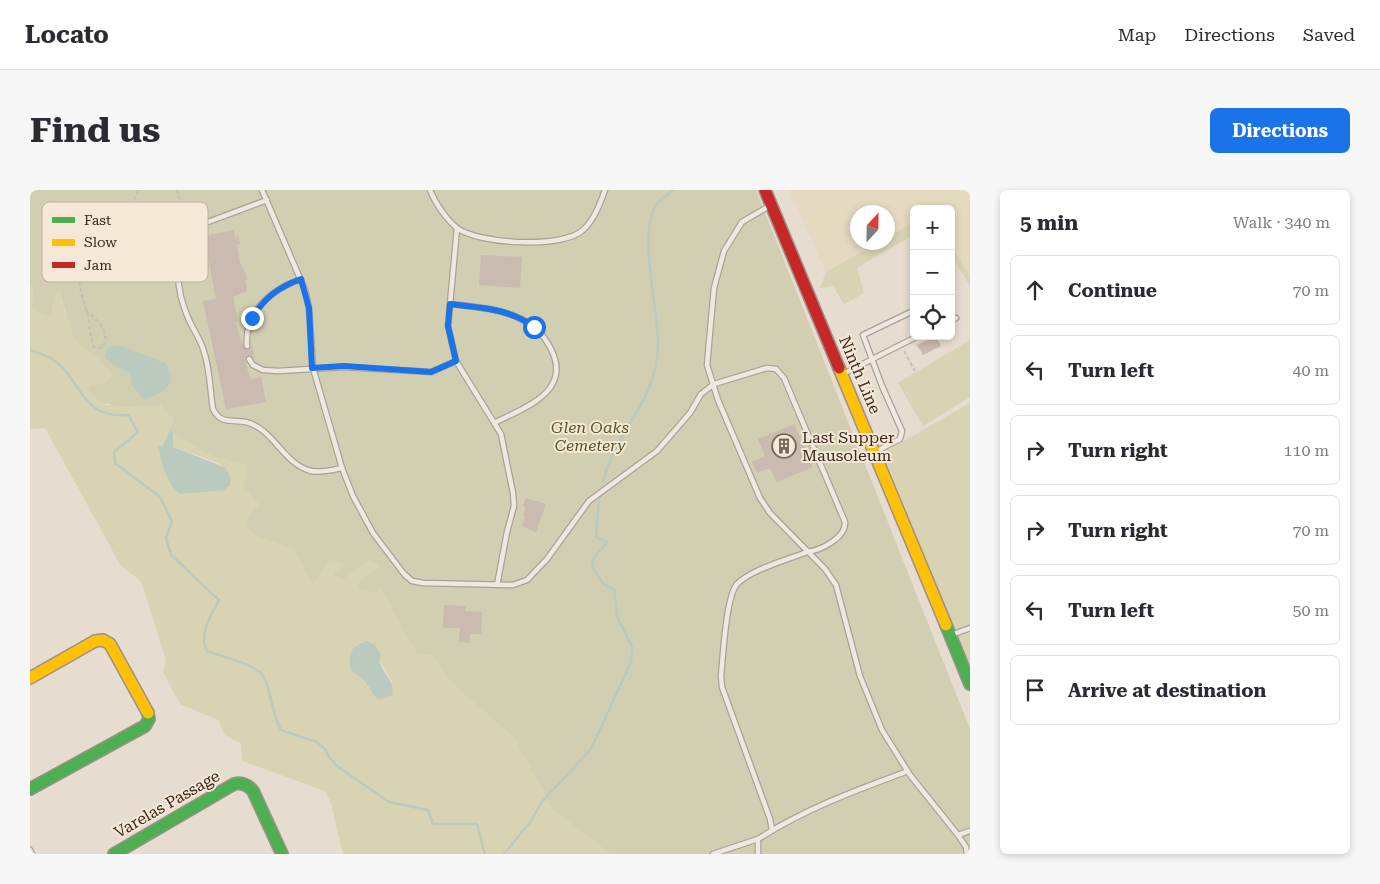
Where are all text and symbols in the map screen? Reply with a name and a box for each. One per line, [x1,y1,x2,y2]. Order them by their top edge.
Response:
text: Locato [25,21,109,49]
text: Map [1118,24,1156,45]
text: Directions [1184,24,1275,45]
text: Saved [1303,24,1355,45]
button: Directions [1210,108,1350,153]
text: Find us [30,110,160,151]
legend [42,202,208,282]
north arrow [850,205,895,250]
map controls [910,205,955,340]
button: + [910,205,955,250]
text: 5 min [1020,211,1078,235]
text: Fast [84,212,111,228]
text: Walk · 340 m [1233,213,1330,232]
text: Slow [84,234,117,250]
button: − [910,250,955,295]
text: Jam [84,257,112,273]
icon: ahead [1021,276,1049,304]
text: Continue [1068,279,1157,302]
text: 70 m [1292,281,1329,300]
button: locate [910,295,955,340]
route end [241,307,264,330]
route start [523,316,546,339]
street label: Ninth Line [835,333,885,417]
icon: left [1021,356,1049,384]
text: Turn left [1068,359,1154,382]
text: 40 m [1292,361,1329,380]
park label: Glen Oaks Cemetery [551,418,629,455]
place label: Last Supper Mausoleum [802,428,895,465]
building icon: Last Supper Mausoleum [771,433,797,459]
icon: right [1021,436,1049,464]
text: Turn right [1068,439,1168,462]
text: 110 m [1283,441,1329,460]
icon: right [1021,516,1049,544]
text: Turn right [1068,519,1168,542]
text: 70 m [1292,521,1329,540]
icon: left [1021,596,1049,624]
text: Turn left [1068,599,1154,622]
text: 50 m [1292,601,1329,620]
icon: arrive [1021,676,1049,704]
text: Arrive at destination [1068,679,1266,702]
street label: Varelas Passage [111,766,223,842]

